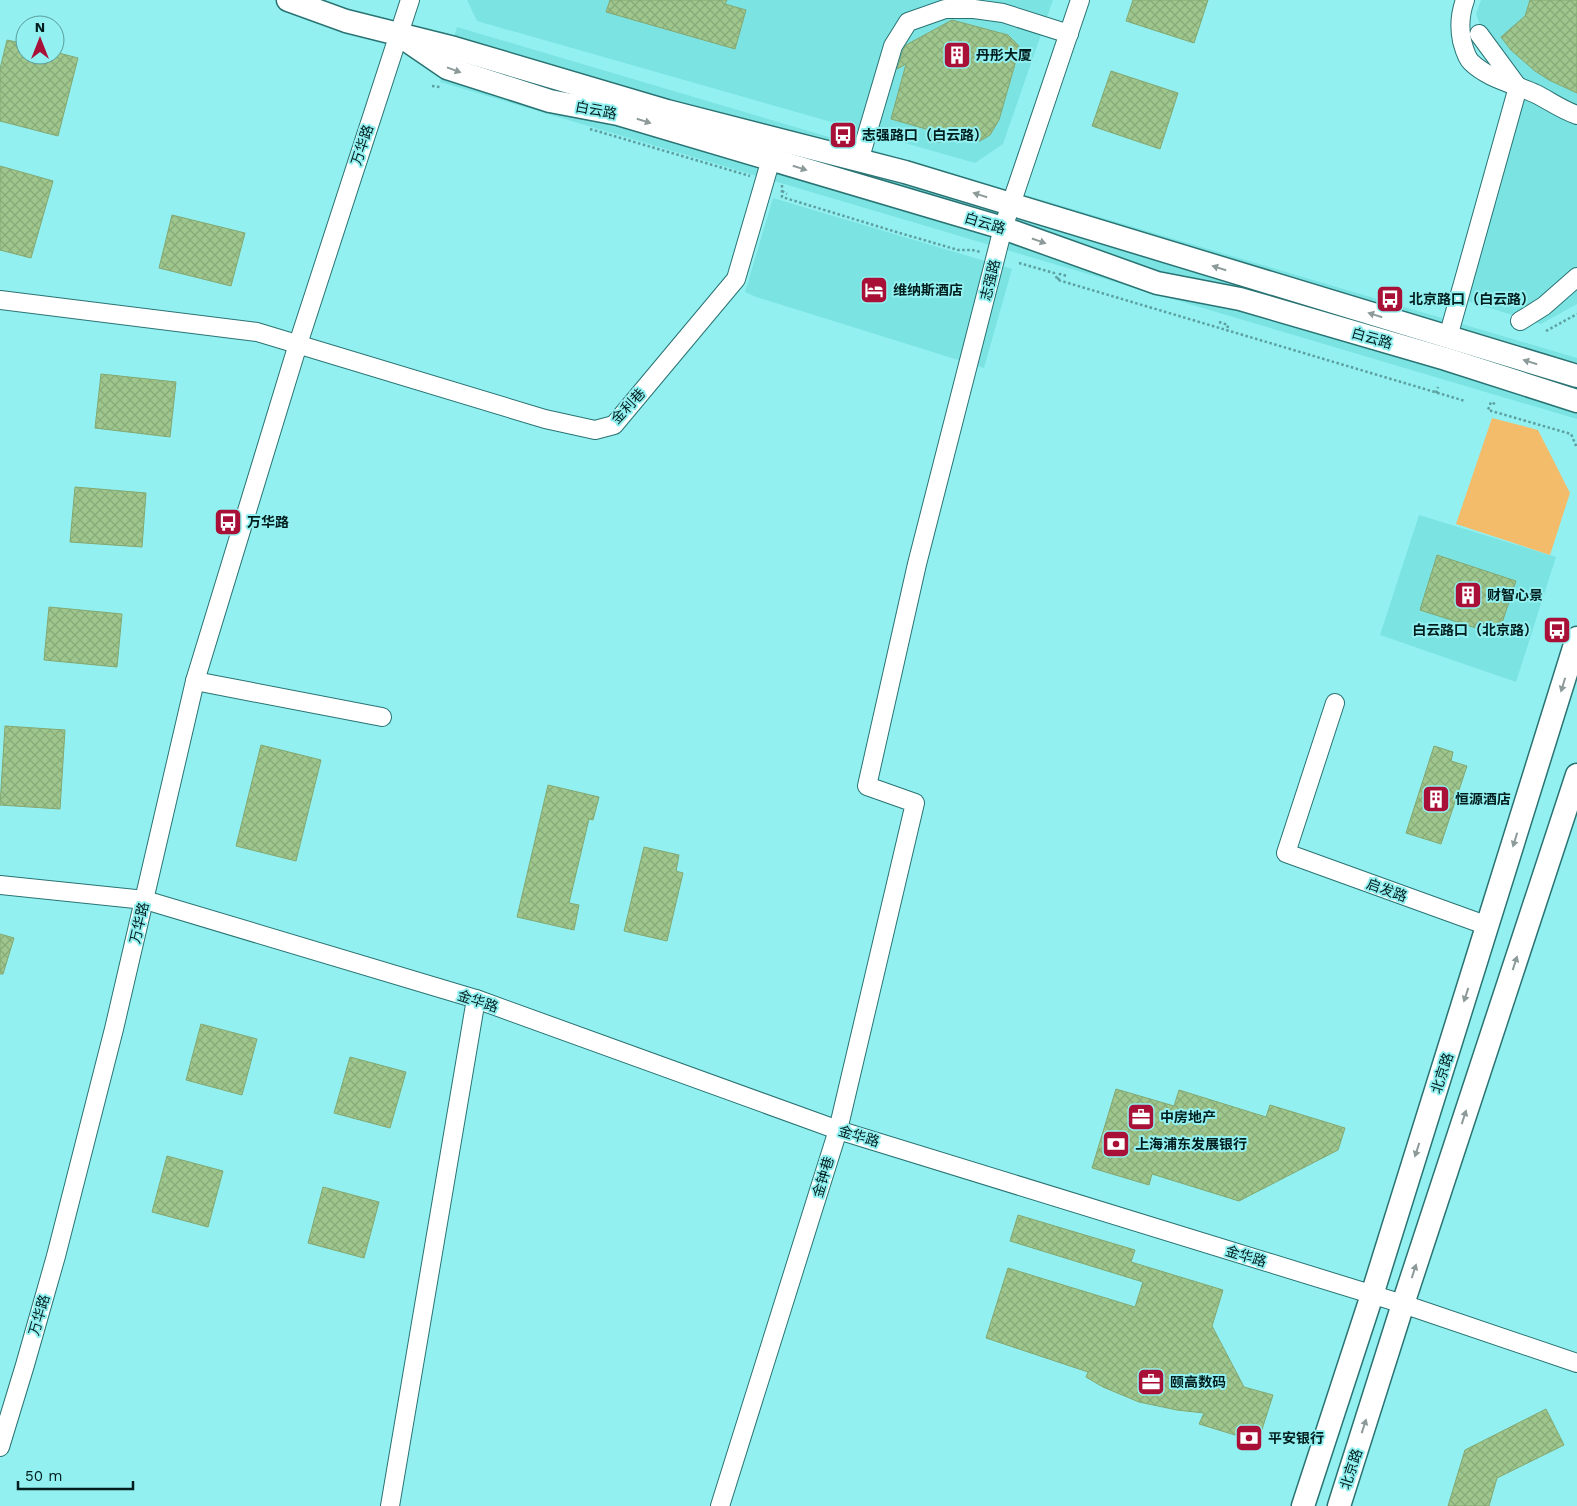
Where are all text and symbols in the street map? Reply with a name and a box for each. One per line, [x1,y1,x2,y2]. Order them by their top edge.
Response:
north arrow [15,15,65,65]
text: N [35,19,45,35]
building icon: 丹彤大厦 [942,40,972,70]
place label: 丹彤大厦 [976,47,1032,63]
one-way arrow [446,66,461,74]
street label: 白云路 [574,98,618,122]
one-way arrow [636,118,651,126]
bus stop icon: 志强路口（白云路） [828,120,858,150]
street label: 万华路 [348,123,376,167]
place label: 志强路口（白云路） [862,127,988,143]
one-way arrow [792,164,807,172]
one-way arrow [972,191,987,199]
street label: 白云路 [963,209,1007,237]
one-way arrow [1031,238,1046,245]
street label: 志强路 [977,258,1003,302]
one-way arrow [1212,263,1227,271]
hotel icon: 维纳斯酒店 [859,275,889,305]
place label: 维纳斯酒店 [893,282,963,298]
bus stop icon: 北京路口（白云路） [1375,284,1405,314]
place label: 北京路口（白云路） [1409,291,1535,307]
one-way arrow [1367,310,1382,318]
street label: 白云路 [1350,325,1394,351]
one-way arrow [1523,358,1538,365]
street label: 金利巷 [608,385,648,427]
bus stop icon: 万华路 [213,507,243,537]
place label: 万华路 [247,514,289,530]
building icon: 财智心景 [1453,580,1483,610]
place label: 财智心景 [1487,587,1543,603]
bus stop icon: 白云路口（北京路） [1542,615,1572,645]
place label: 白云路口（北京路） [1412,622,1538,638]
one-way arrow [1558,678,1566,693]
building icon: 恒源酒店 [1421,784,1451,814]
place label: 恒源酒店 [1455,791,1511,807]
one-way arrow [1510,833,1518,848]
street label: 启发路 [1365,875,1409,905]
street label: 万华路 [126,901,152,945]
one-way arrow [1512,955,1520,970]
street label: 金华路 [456,987,500,1015]
one-way arrow [1462,988,1469,1003]
street label: 北京路 [1428,1051,1456,1095]
office icon: 中房地产 [1126,1102,1156,1132]
place label: 中房地产 [1160,1109,1216,1125]
one-way arrow [1461,1109,1469,1124]
street label: 金华路 [837,1122,881,1150]
bank icon: 上海浦东发展银行 [1101,1129,1131,1159]
place label: 上海浦东发展银行 [1135,1136,1247,1152]
one-way arrow [1413,1143,1421,1158]
street label: 金钟巷 [809,1155,837,1199]
street label: 金华路 [1224,1242,1268,1270]
one-way arrow [1411,1264,1418,1279]
street label: 万华路 [26,1293,52,1337]
office icon: 颐高数码 [1136,1367,1166,1397]
place label: 颐高数码 [1170,1374,1226,1390]
one-way arrow [1361,1419,1368,1434]
bank icon: 平安银行 [1234,1423,1264,1453]
place label: 平安银行 [1268,1430,1324,1446]
street label: 北京路 [1337,1447,1365,1491]
scale bar [18,1458,132,1490]
text: 50 m [25,1467,62,1485]

